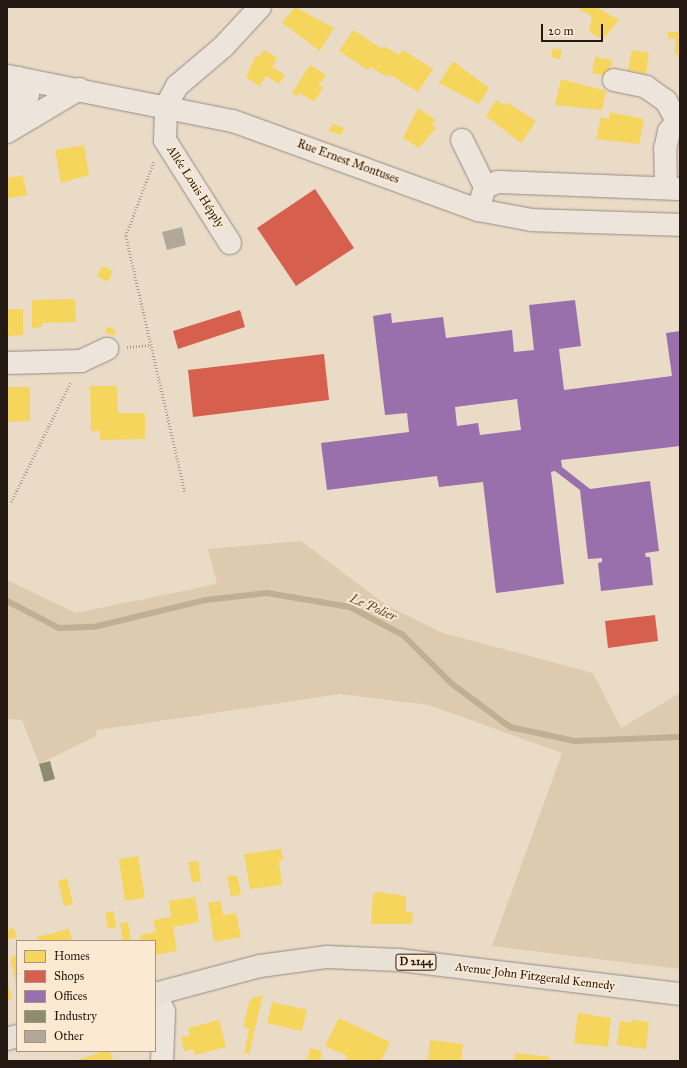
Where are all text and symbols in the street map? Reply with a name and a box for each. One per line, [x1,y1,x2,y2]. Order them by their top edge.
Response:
scale bar [543,16,605,42]
text: 20 m [548,24,574,38]
street label: Rue Ernest Montuses [295,137,401,187]
street label: Allée Louis Hépply [163,143,227,231]
water label: Le Polier [347,591,399,625]
legend [16,940,156,1052]
text: Homes [54,949,90,963]
road number: D 2144 [395,953,437,971]
street label: Avenue John Fitzgerald Kennedy [454,960,616,994]
text: Shops [54,969,84,983]
text: Offices [54,989,87,1003]
text: Industry [54,1009,97,1023]
text: Other [54,1029,84,1043]

